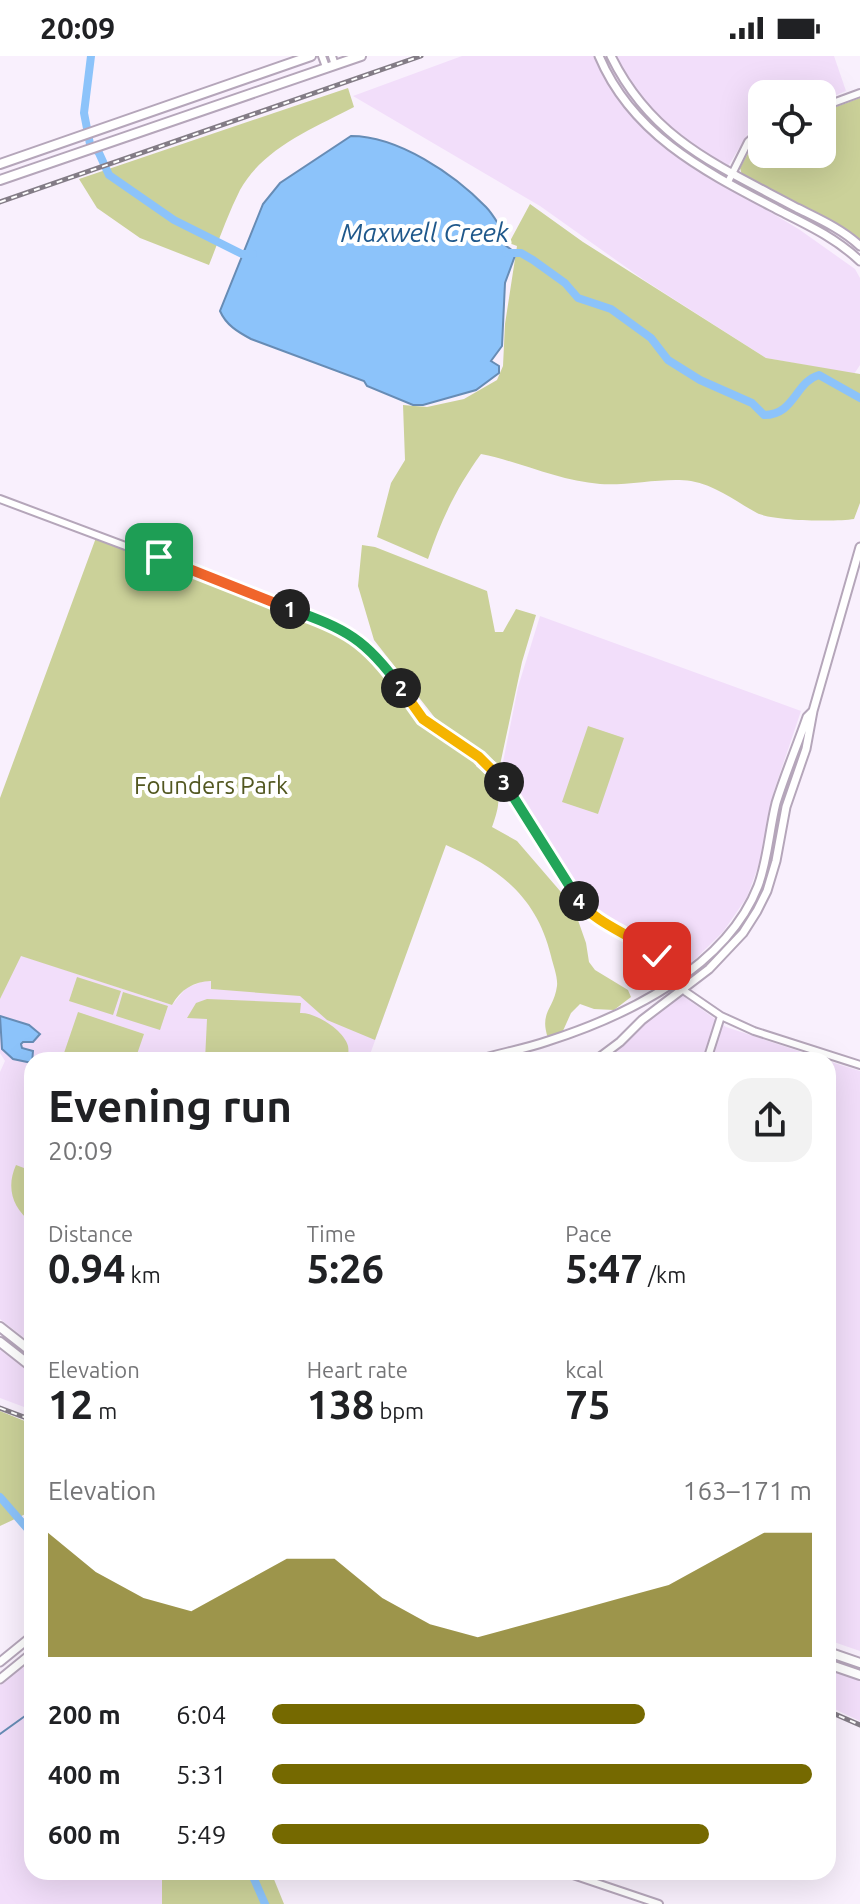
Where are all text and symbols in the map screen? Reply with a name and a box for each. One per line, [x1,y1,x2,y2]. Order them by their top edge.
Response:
text: 20:09 [40,11,115,45]
map controls [748,80,836,168]
button: locate [748,80,836,168]
water label: Maxwell Creek [341,218,510,247]
pin [125,523,193,591]
icon: arrive [137,535,181,579]
pin: 1 [270,589,310,629]
text: 1 [284,596,296,621]
pin: 2 [381,668,421,708]
text: 2 [395,675,407,700]
pin: 3 [484,762,524,802]
text: 3 [498,769,510,794]
park label: Founders Park [134,772,288,799]
pin: 4 [559,881,599,921]
text: 4 [573,888,585,913]
pin [623,922,691,990]
icon: check [635,934,679,978]
button: share [728,1078,812,1162]
text: Evening run [48,1081,292,1130]
text: 20:09 [48,1136,113,1165]
text: Distance [48,1221,133,1246]
text: Time [307,1221,356,1246]
text: Pace [565,1221,612,1246]
text: 0.94 [48,1246,126,1291]
text: 5:26 [307,1246,384,1291]
text: 5:47 [565,1246,643,1291]
text: km [126,1262,161,1287]
text: /km [643,1262,686,1287]
text: Elevation [48,1357,140,1382]
text: Heart rate [307,1357,408,1382]
text: kcal [565,1357,603,1382]
text: 12 [48,1382,93,1427]
text: 138 [307,1382,374,1427]
text: 75 [565,1382,610,1427]
text: m [93,1398,117,1423]
text: bpm [374,1398,424,1423]
text: Elevation [48,1476,156,1505]
text: 163–171 m [683,1476,812,1505]
text: 200 m [48,1700,121,1729]
text: 6:04 [176,1700,226,1729]
text: 400 m [48,1760,121,1789]
text: 5:31 [176,1760,226,1789]
text: 600 m [48,1820,121,1849]
text: 5:49 [176,1820,226,1849]

